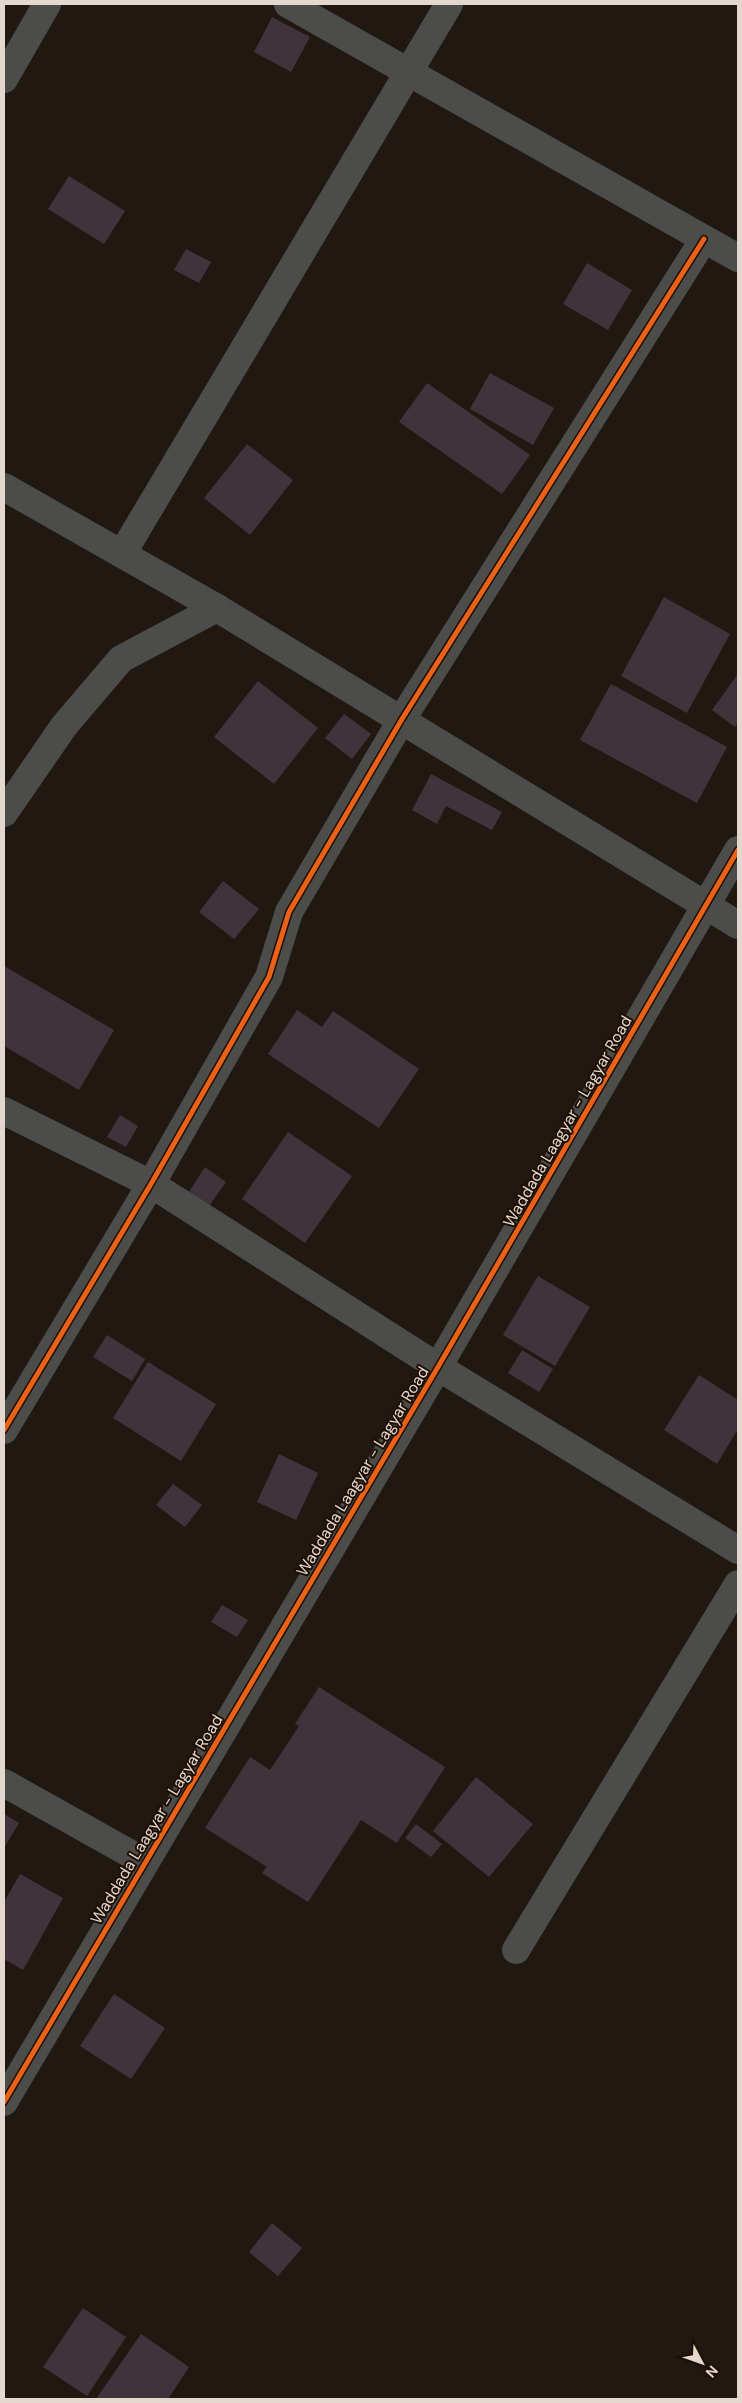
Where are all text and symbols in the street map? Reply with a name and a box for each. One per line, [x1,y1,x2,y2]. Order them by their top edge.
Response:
street label: Waddada Laagyar - Lagyar Road [498,1012,637,1231]
street label: Waddada Laagyar - Lagyar Road [291,1363,433,1580]
street label: Waddada Laagyar - Lagyar Road [85,1711,227,1928]
north arrow [677,2338,727,2388]
text: N [702,2362,722,2381]

